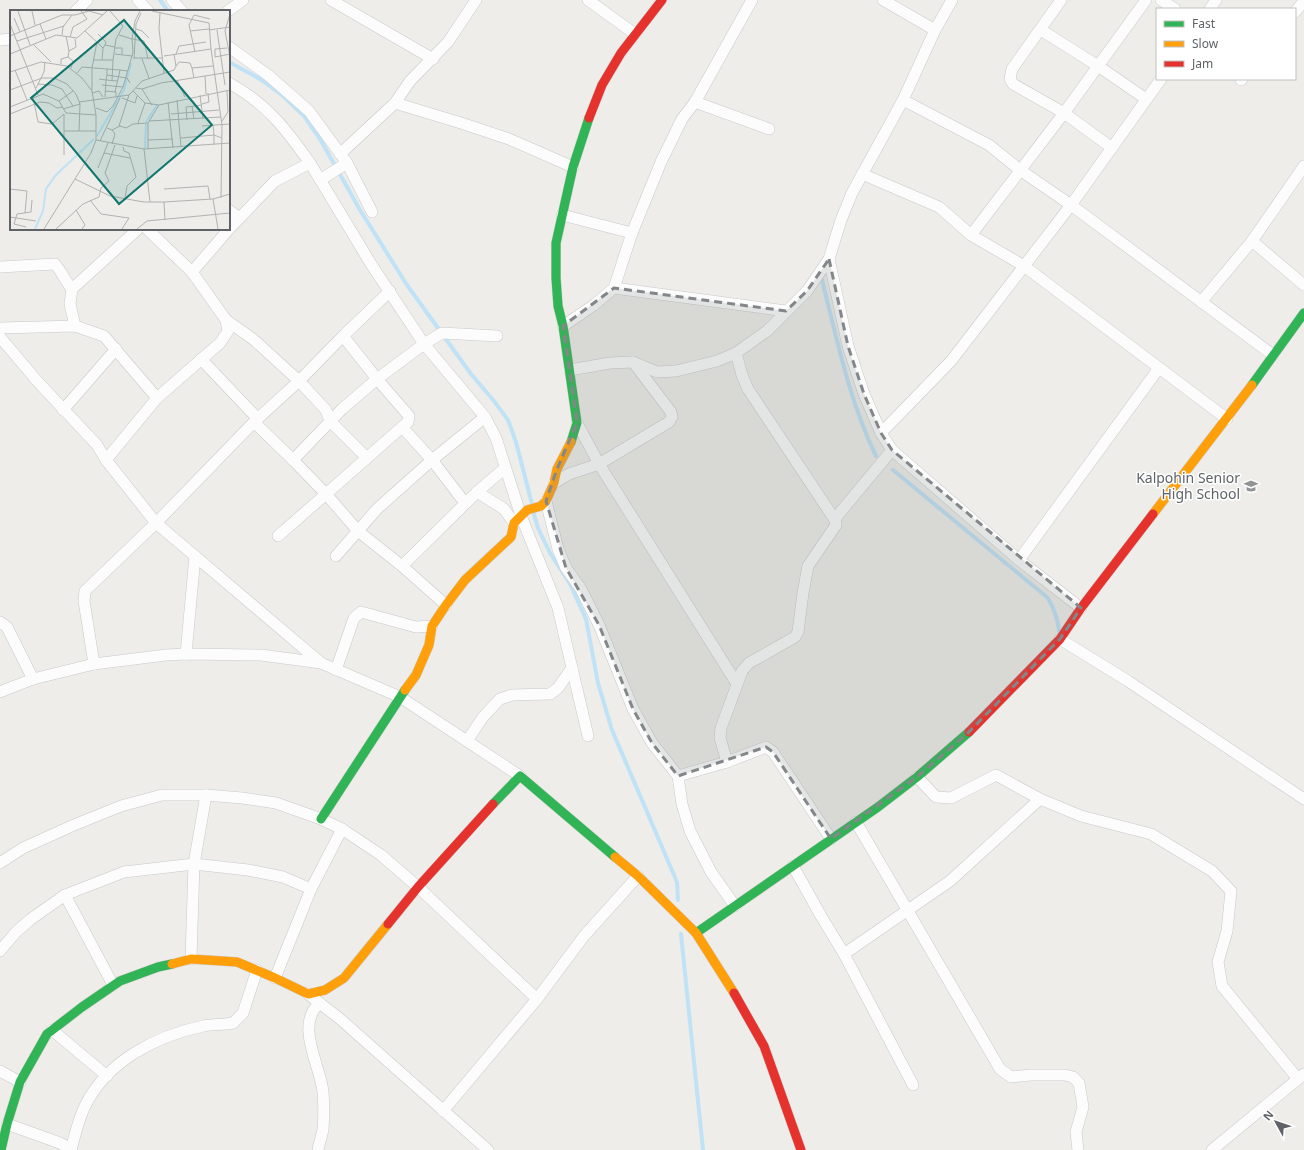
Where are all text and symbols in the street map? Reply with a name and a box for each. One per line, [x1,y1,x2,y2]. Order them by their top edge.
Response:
legend [1156,8,1296,80]
inset map [10,10,230,230]
text: Fast [1192,15,1216,32]
text: Slow [1192,35,1219,52]
text: Jam [1191,55,1213,72]
place label: Kalpohin Senior High School [1136,468,1240,503]
school or university icon: Kalpohin Senior High School [1243,478,1259,494]
north arrow [1256,1102,1296,1142]
text: N [1259,1107,1277,1124]

